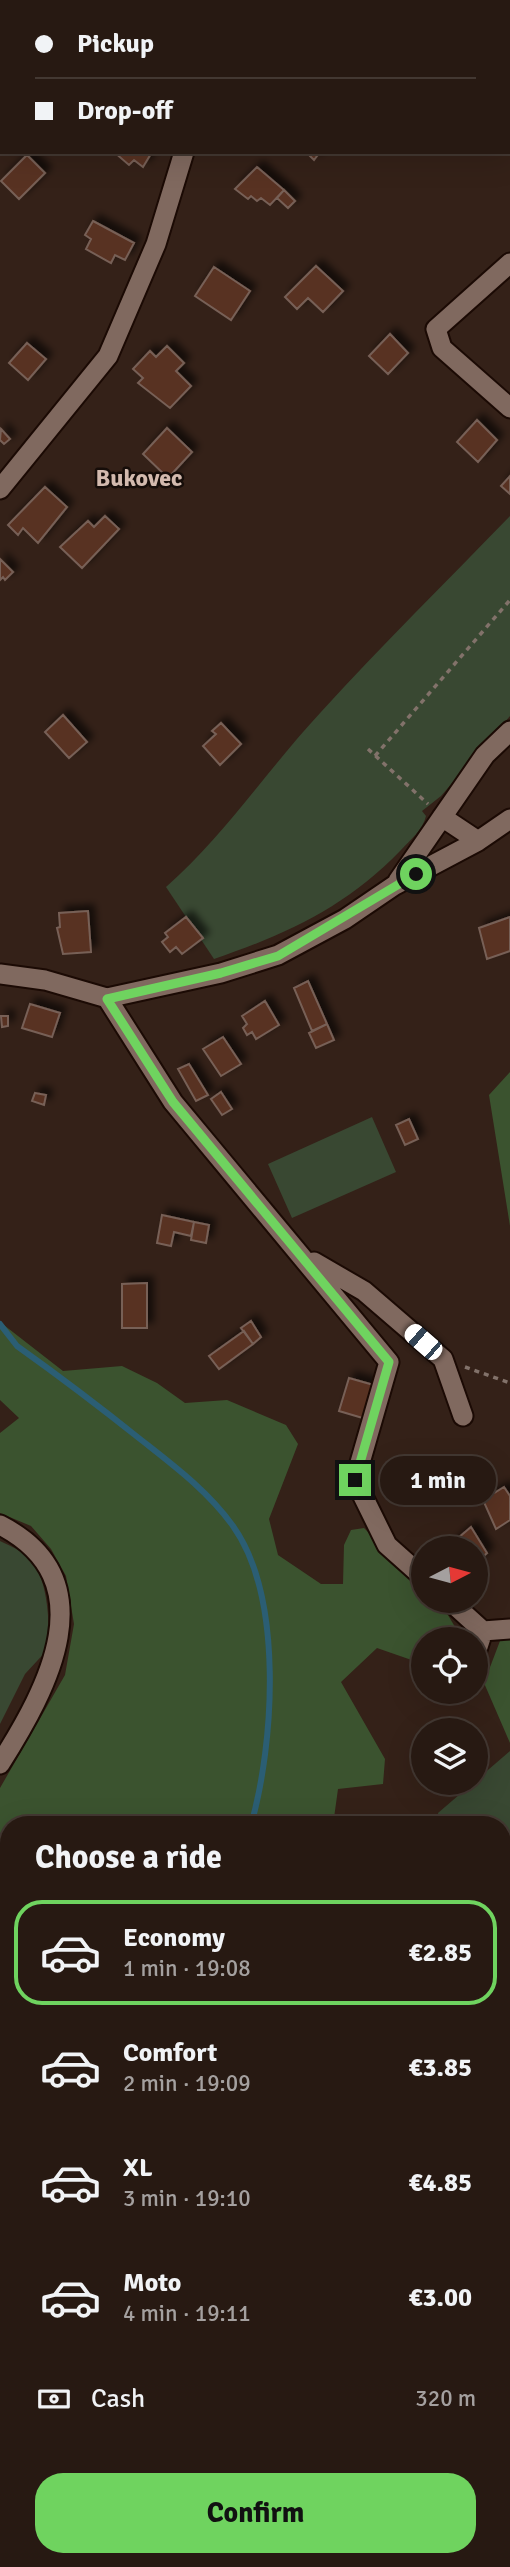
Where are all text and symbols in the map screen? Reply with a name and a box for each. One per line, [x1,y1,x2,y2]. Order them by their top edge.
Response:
text: Pickup [77,28,154,60]
text: Drop-off [77,95,173,127]
district label: Bukovec [95,463,183,493]
route start [400,858,432,890]
car [401,1320,446,1364]
callout: 1 min [380,1456,495,1504]
route end [339,1464,371,1496]
text: 1 min [410,1466,466,1495]
north arrow [411,1536,488,1614]
map controls [411,1536,488,1795]
button: locate [411,1627,488,1704]
button: layers [411,1718,488,1795]
text: Choose a ride [35,1838,222,1877]
icon: car [39,1921,102,1984]
text: Economy [123,1922,225,1954]
text: €2.85 [408,1937,472,1969]
text: 1 min · 19:08 [123,1954,251,1983]
icon: car [39,2036,102,2099]
text: Comfort [123,2037,217,2069]
text: €3.85 [408,2052,472,2084]
text: 2 min · 19:09 [123,2069,251,2098]
icon: car [39,2151,102,2214]
text: XL [123,2152,153,2184]
text: €4.85 [408,2167,472,2199]
text: 3 min · 19:10 [123,2184,251,2213]
icon: car [39,2266,102,2329]
text: Moto [123,2267,181,2299]
text: €3.00 [408,2282,472,2314]
text: 4 min · 19:11 [123,2299,251,2328]
icon: cash [35,2380,73,2418]
text: Cash [91,2383,145,2415]
text: 320 m [415,2384,476,2413]
button: Confirm [35,2473,476,2553]

